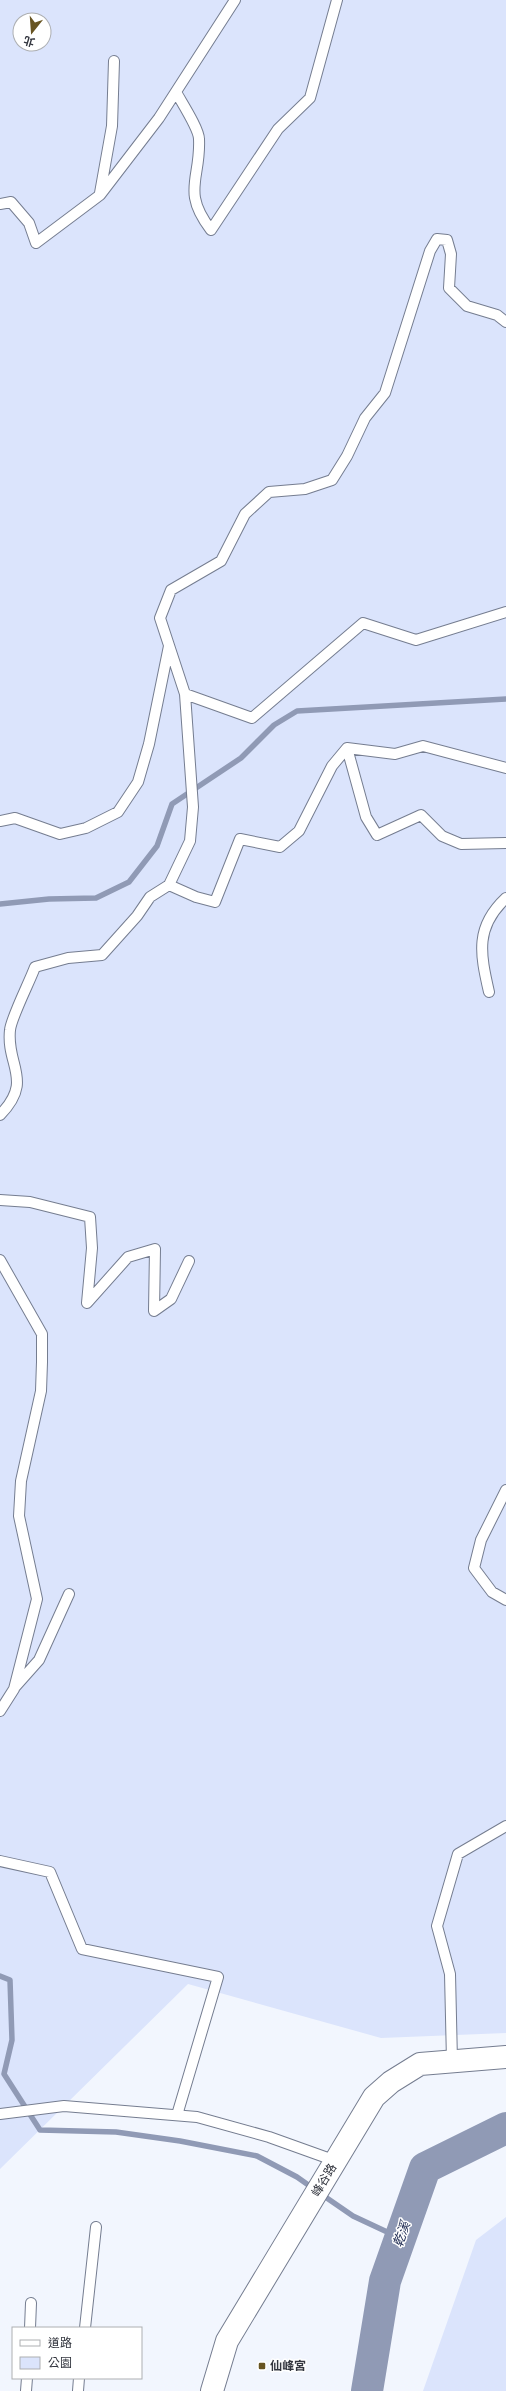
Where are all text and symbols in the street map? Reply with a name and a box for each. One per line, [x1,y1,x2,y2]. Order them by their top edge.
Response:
north arrow [12,12,52,52]
text: 北 [22,33,36,49]
street label: 峰谷路 [309,2161,339,2199]
water label: 乾溪 [390,2218,413,2249]
legend [12,2327,142,2379]
text: 道路 [48,2336,72,2350]
text: 公園 [48,2356,72,2370]
place label: 仙峰宮 [270,2359,306,2373]
marker: 仙峰宮 [257,2361,267,2371]

